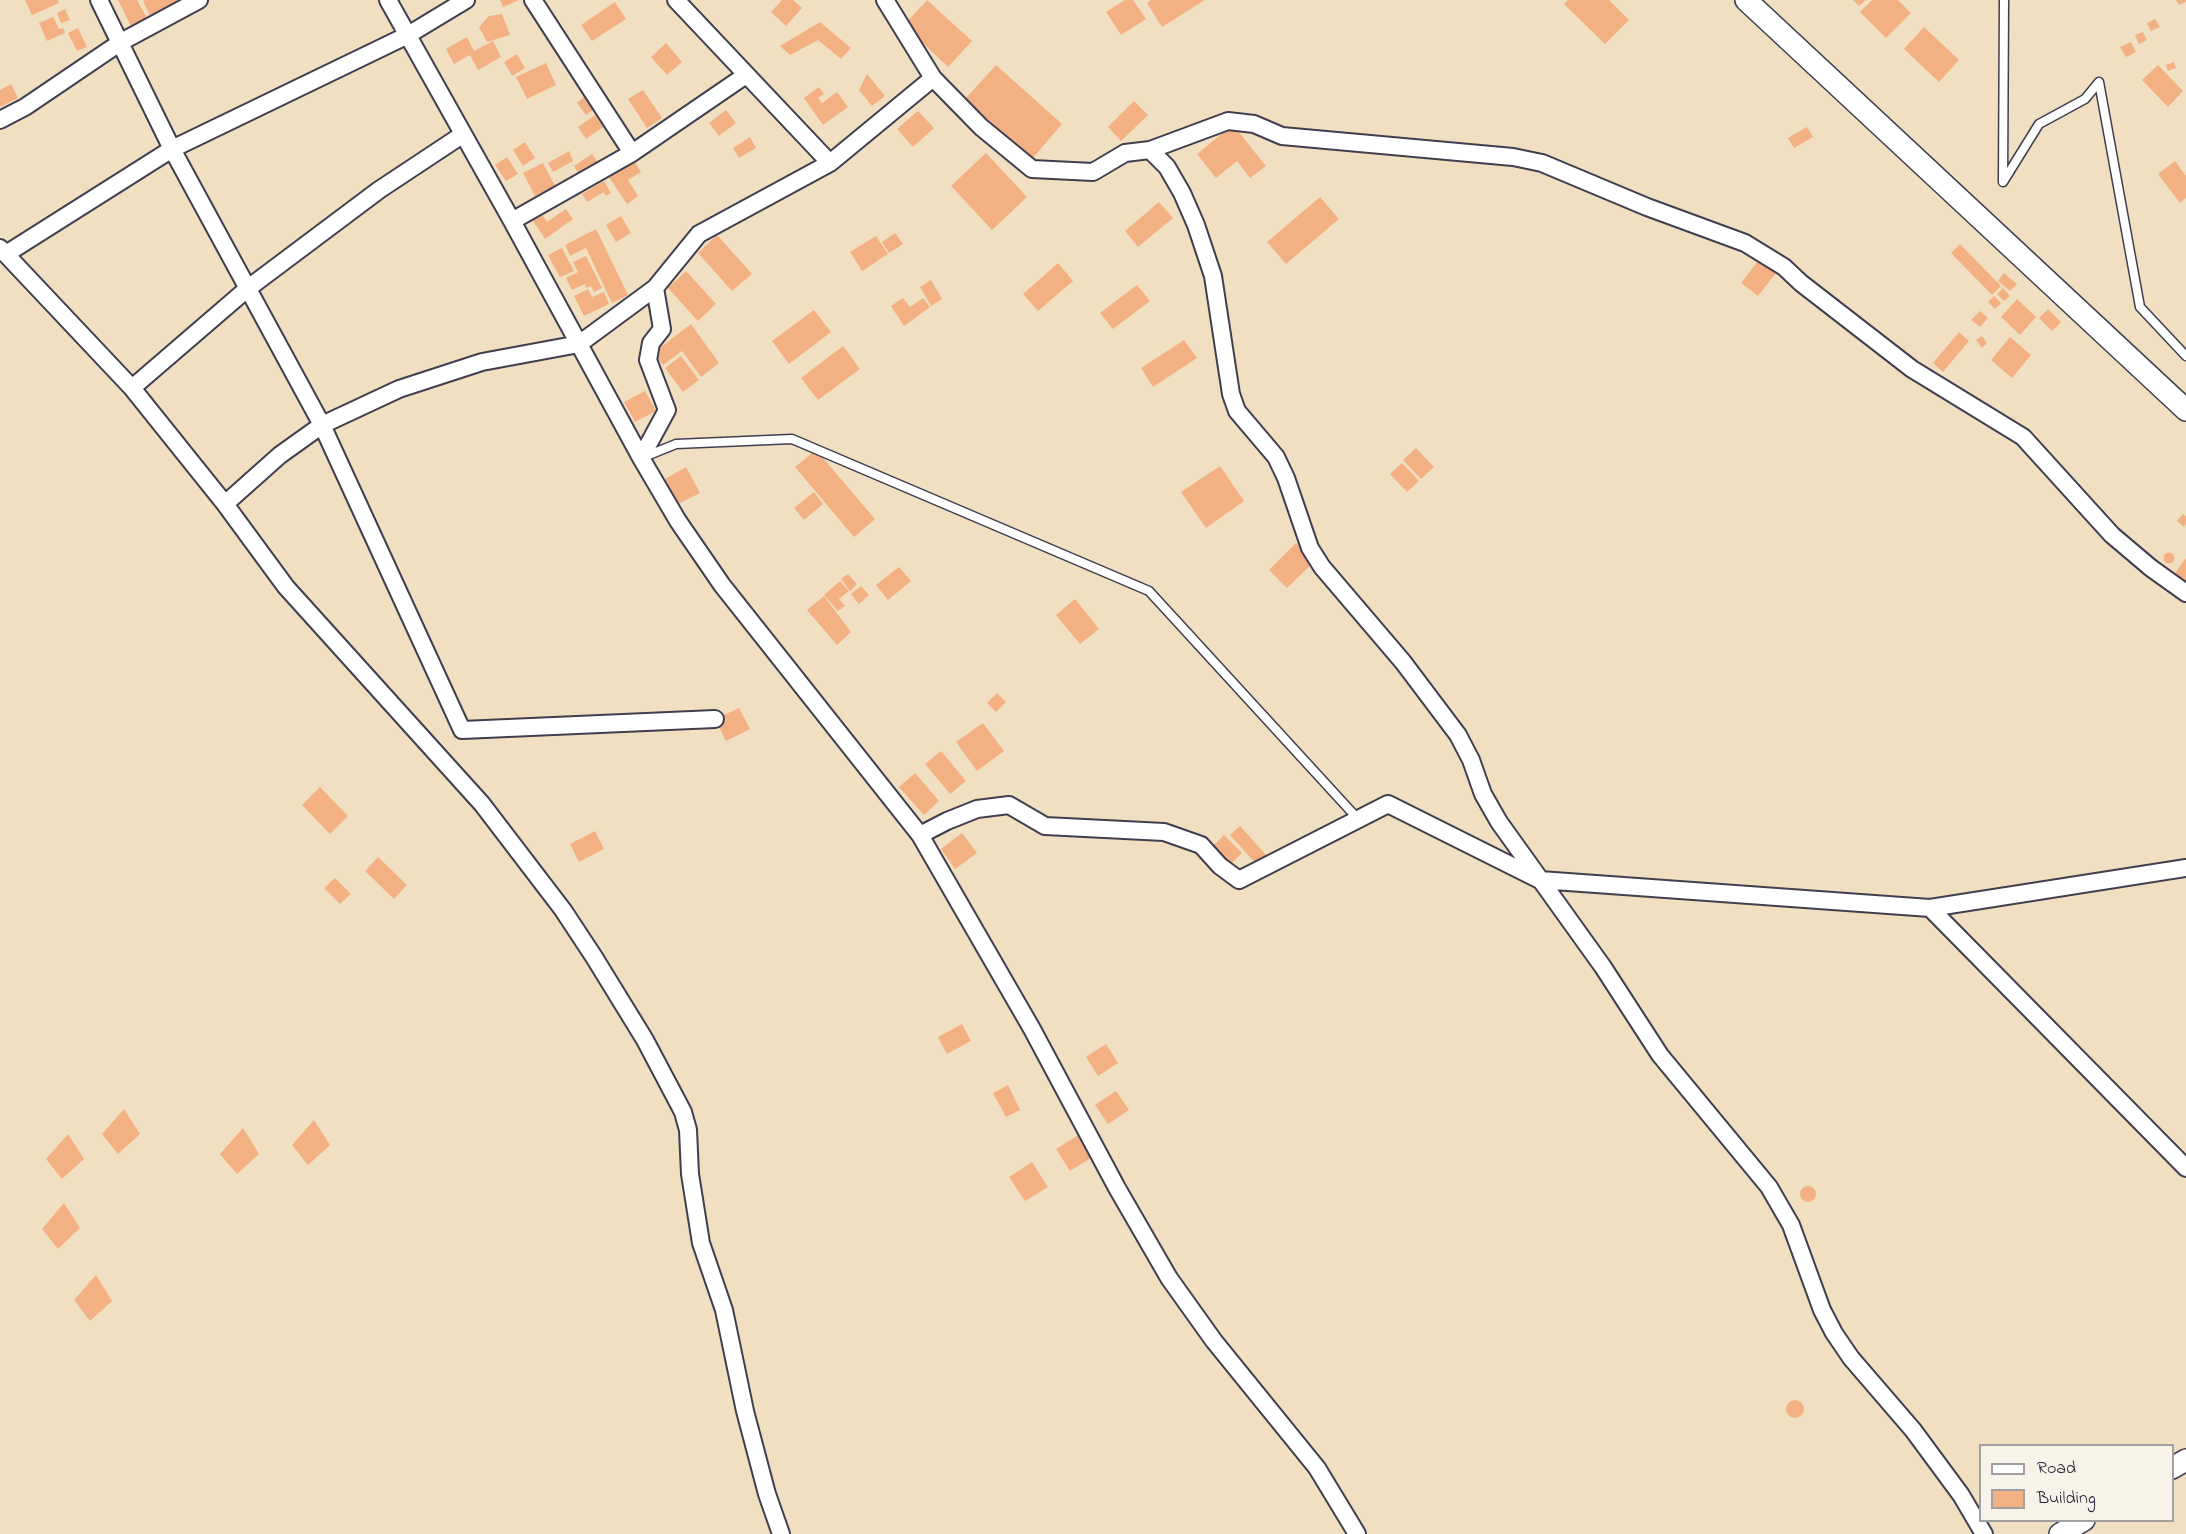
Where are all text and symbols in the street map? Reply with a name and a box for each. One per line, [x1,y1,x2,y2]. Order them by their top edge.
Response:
legend [1979,1444,2174,1522]
text: Road [2037,1456,2076,1482]
text: Building [2037,1486,2096,1512]

